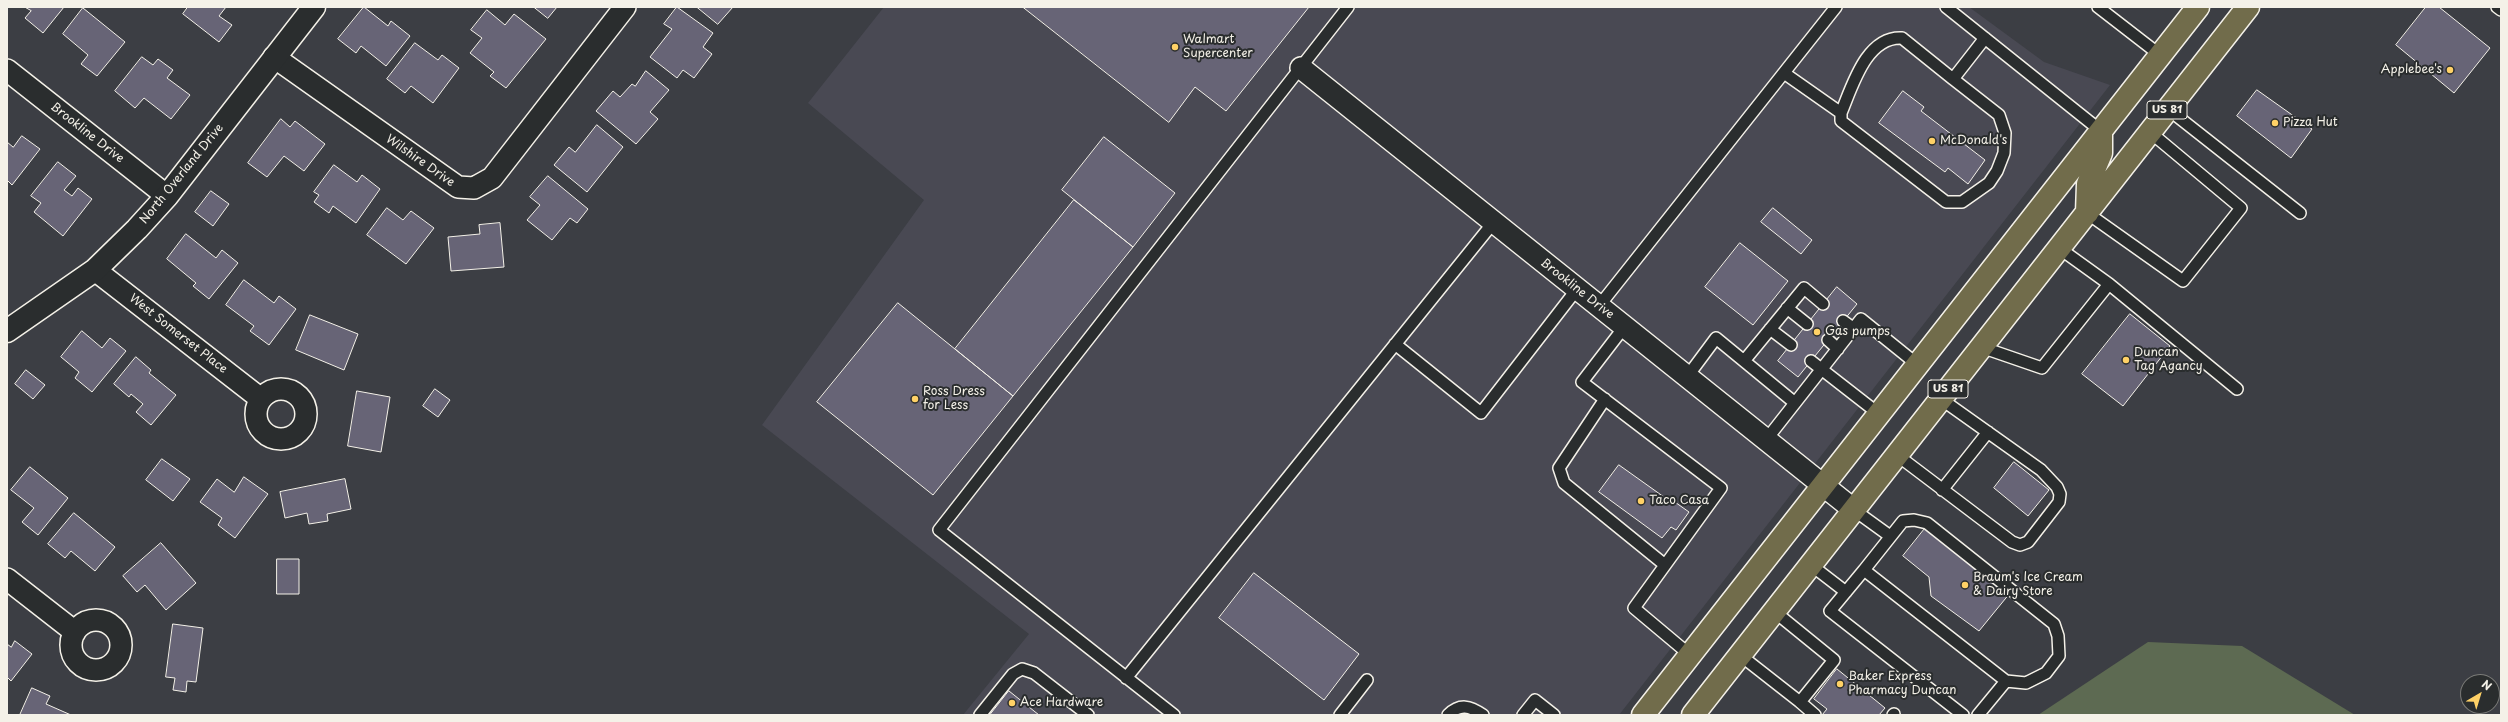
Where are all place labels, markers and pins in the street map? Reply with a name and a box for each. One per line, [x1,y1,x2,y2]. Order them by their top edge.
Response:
place label: Walmart Supercenter [1183,33,1253,61]
marker: Walmart Supercenter [1170,42,1180,52]
place label: Applebee's [2381,63,2442,77]
marker: Applebee's [2445,65,2455,75]
place label: Pizza Hut [2283,116,2338,130]
marker: Pizza Hut [2270,118,2280,128]
place label: McDonald's [1940,134,2007,148]
marker: McDonald's [1927,136,1937,146]
place label: Gas pumps [1825,325,1890,339]
marker: Gas pumps [1812,327,1822,337]
place label: Duncan Tag Agancy [2134,346,2203,374]
marker: Duncan Tag Agancy [2121,355,2131,365]
place label: Ross Dress for Less [923,385,985,413]
marker: Ross Dress for Less [910,394,920,404]
place label: Taco Casa [1649,494,1709,508]
marker: Taco Casa [1636,496,1646,506]
place label: Braum's Ice Cream & Dairy Store [1973,571,2083,599]
marker: Braum's Ice Cream & Dairy Store [1960,580,1970,590]
place label: Baker Express Pharmacy Duncan [1848,670,1956,698]
marker: Baker Express Pharmacy Duncan [1835,679,1845,689]
place label: Ace Hardware [1020,696,1103,710]
marker: Ace Hardware [1007,698,1017,708]

